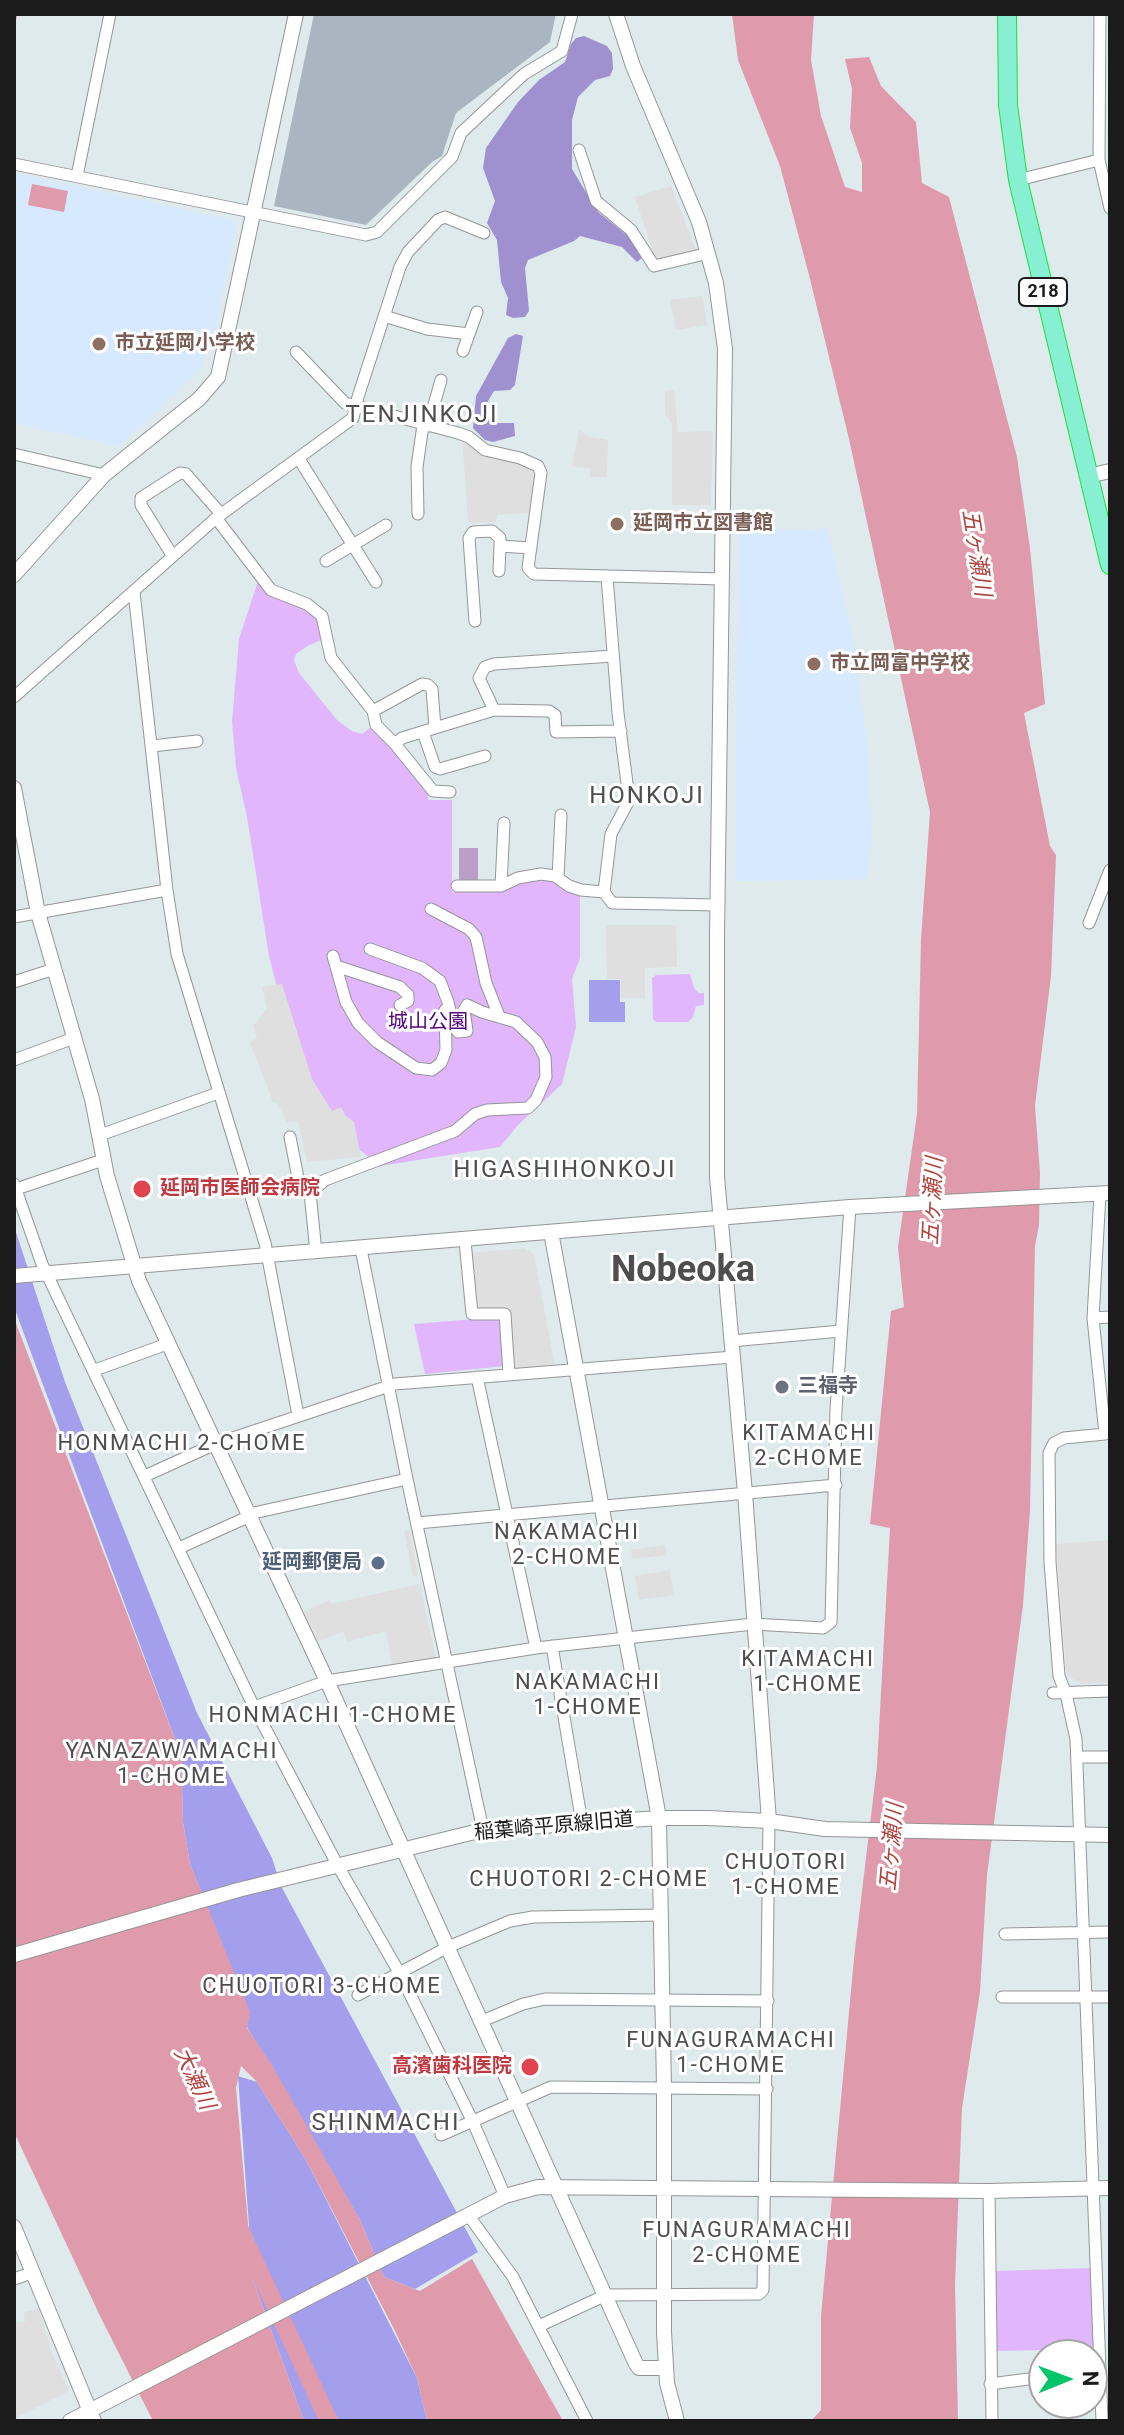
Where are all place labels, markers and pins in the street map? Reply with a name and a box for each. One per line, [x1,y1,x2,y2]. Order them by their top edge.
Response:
place label: 市立延岡小学校 [115,332,255,356]
marker: 市立延岡小学校 [90,335,108,353]
place label: 延岡市立図書館 [633,512,773,536]
marker: 延岡市立図書館 [608,515,626,533]
place label: 市立岡富中学校 [830,652,970,676]
marker: 市立岡富中学校 [805,655,823,673]
place label: 延岡市医師会病院 [160,1177,320,1201]
marker: 延岡市医師会病院 [131,1178,153,1200]
place label: 三福寺 [798,1375,858,1399]
marker: 三福寺 [773,1378,791,1396]
place label: 延岡郵便局 [262,1551,362,1575]
marker: 延岡郵便局 [369,1554,387,1572]
place label: 高濱歯科医院 [392,2055,512,2079]
marker: 高濱歯科医院 [519,2056,541,2078]

